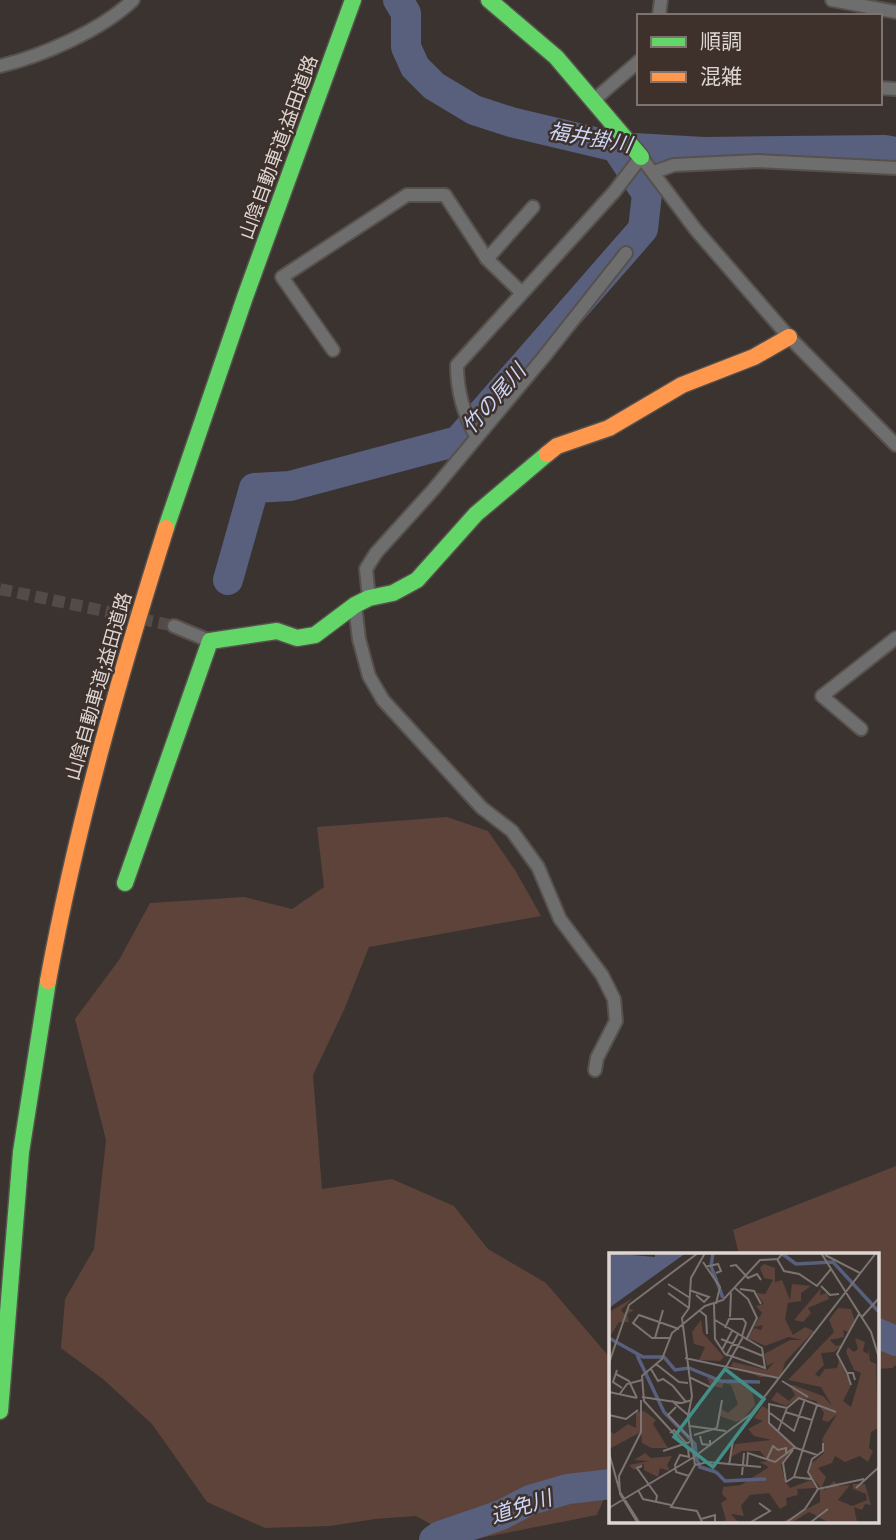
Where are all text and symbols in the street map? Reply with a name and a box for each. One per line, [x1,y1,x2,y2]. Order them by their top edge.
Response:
legend [637,14,882,105]
text: 順調 [700,28,742,53]
street label: 山陰自動車道;益田道路 [233,52,322,242]
text: 混雑 [700,63,742,88]
water label: 福井掛川 [547,117,636,156]
water label: 竹の尾川 [456,357,531,438]
street label: 山陰自動車道;益田道路 [60,589,135,783]
inset map [609,1253,878,1522]
water label: 道免川 [487,1483,556,1527]

